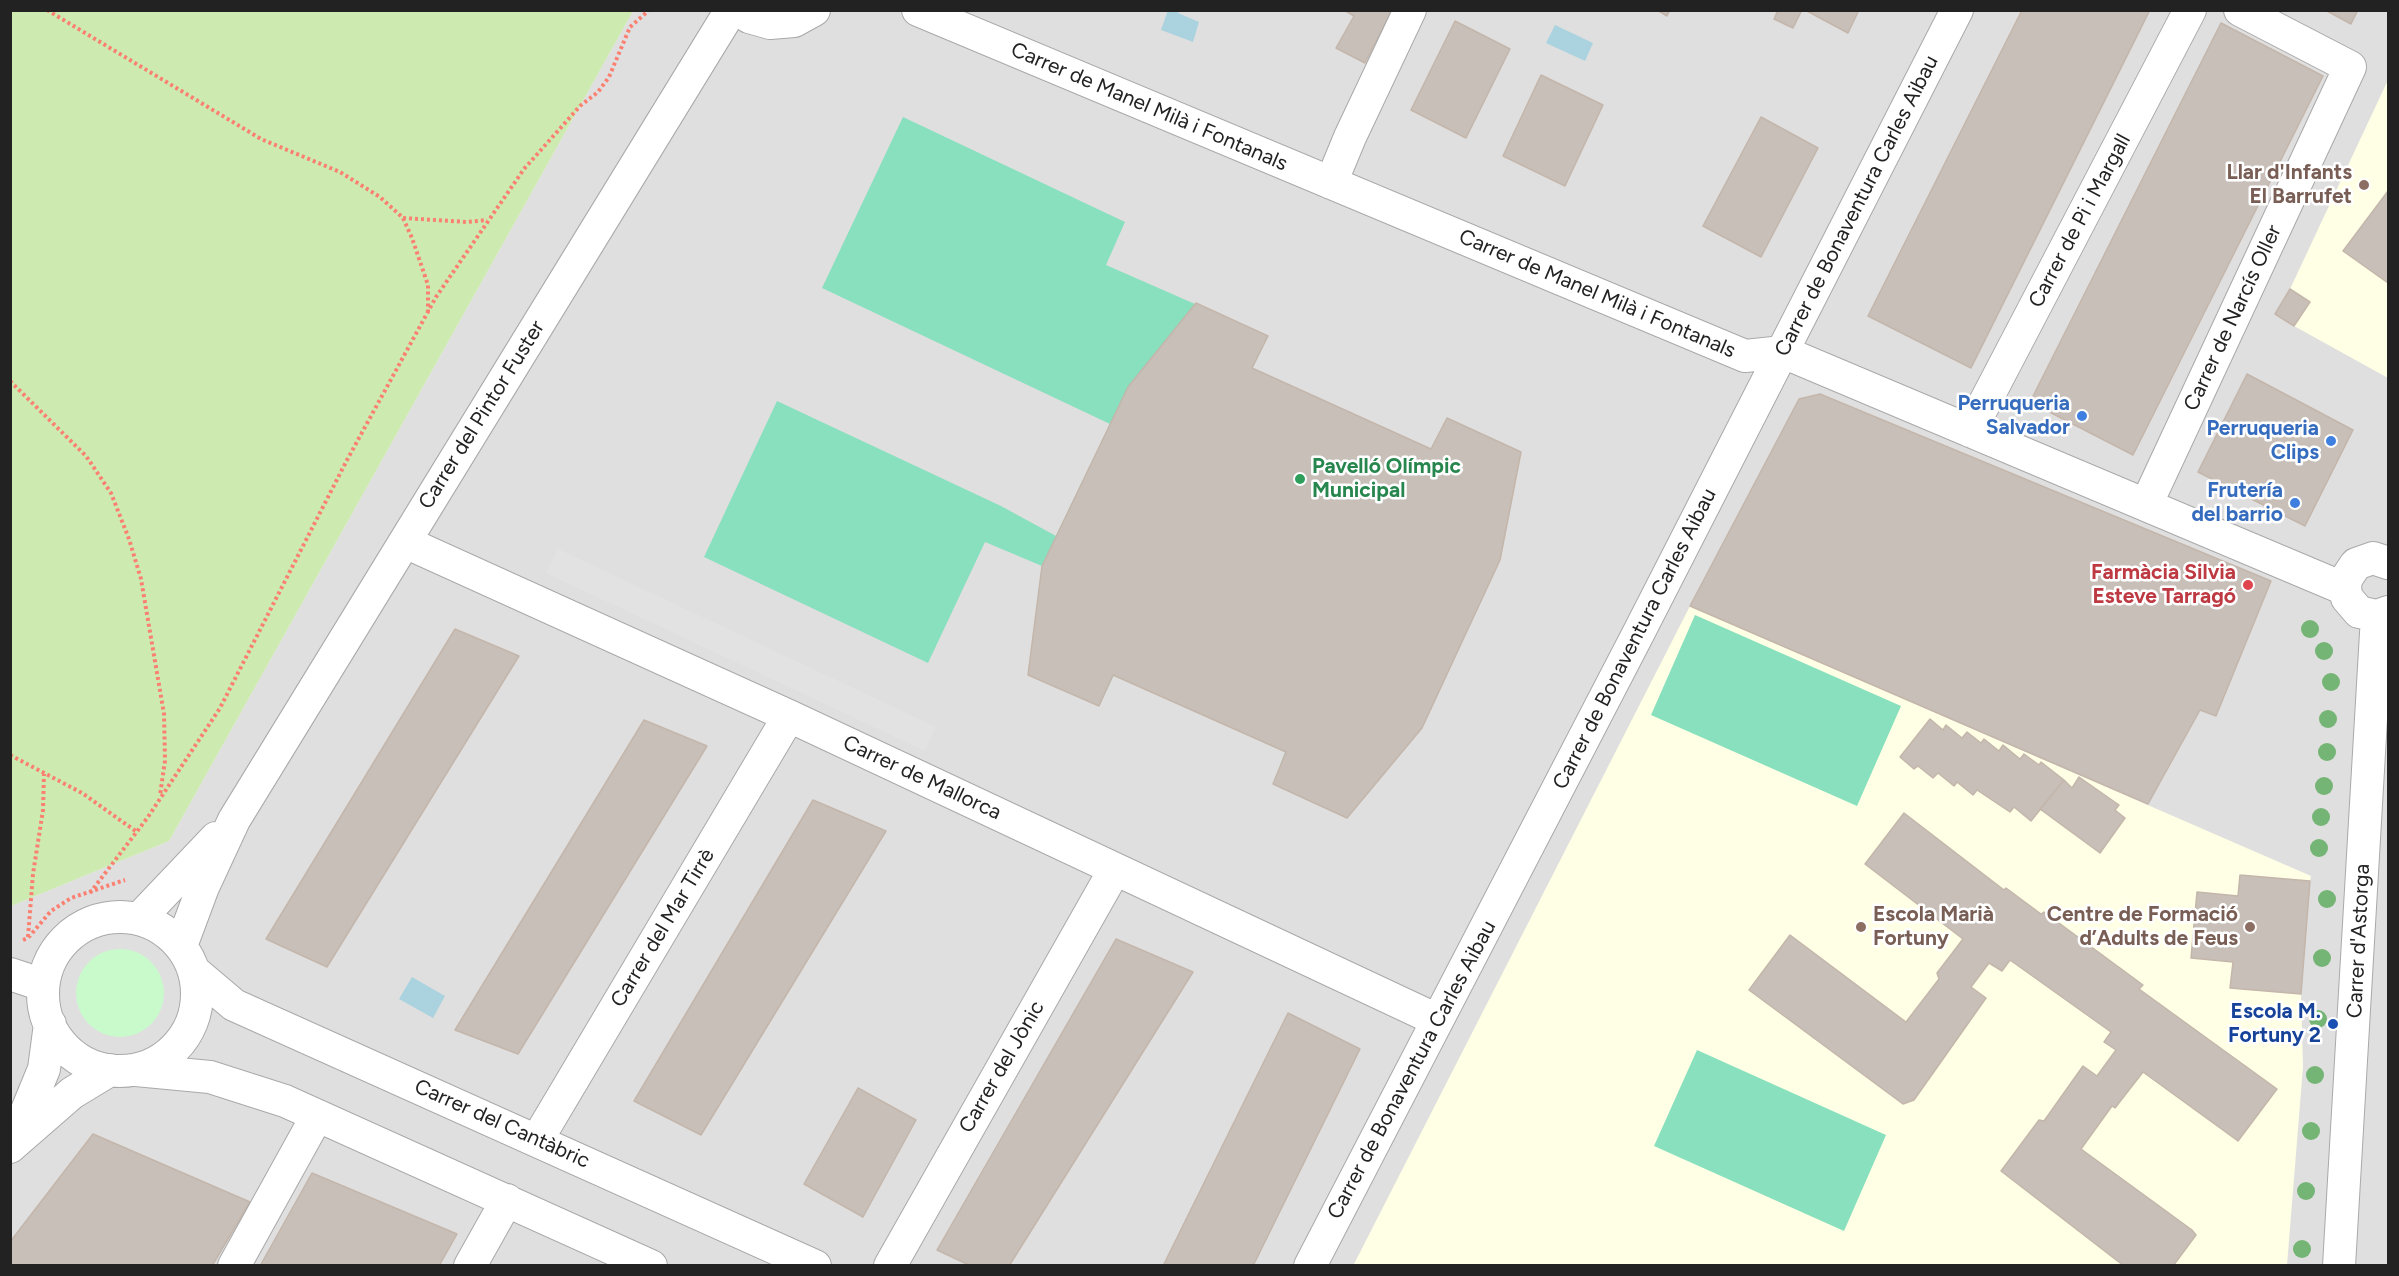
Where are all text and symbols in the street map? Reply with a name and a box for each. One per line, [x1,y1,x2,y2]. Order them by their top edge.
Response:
street label: Carrer de Manel Milà i Fontanals [1007,37,1291,177]
street label: Carrer de Bonaventura Carles Aibau [1770,51,1944,361]
street label: Carrer de Pi i Margall [2024,130,2136,312]
place label: Llar d'Infants El Barrufet [2226,160,2352,210]
marker: Llar d'Infants El Barrufet [2357,178,2371,192]
street label: Carrer de Narcís Oller [2179,221,2287,415]
street label: Carrer de Manel Milà i Fontanals [1455,224,1739,364]
street label: Carrer del Pintor Fuster [414,316,550,514]
place label: Perruqueria Salvador [1957,391,2070,441]
marker: Perruqueria Salvador [2075,409,2089,423]
place label: Perruqueria Clips [2206,416,2319,466]
marker: Perruqueria Clips [2324,434,2338,448]
place label: Pavelló Olímpic Municipal [1312,454,1461,504]
marker: Pavelló Olímpic Municipal [1293,472,1307,486]
place label: Frutería del barrio [2191,478,2283,528]
street label: Carrer de Bonaventura Carles Aibau [1548,484,1722,794]
marker: Frutería del barrio [2288,496,2302,510]
place label: Farmàcia Silvia Esteve Tarragó [2091,560,2236,610]
marker: Farmàcia Silvia Esteve Tarragó [2241,578,2255,592]
street label: Carrer de Mallorca [839,730,1005,826]
street label: Carrer del Mar Tirrè [606,844,720,1012]
street label: Carrer d'Astorga [2342,863,2376,1019]
place label: Escola Marià Fortuny [1873,902,1994,952]
place label: Centre de Formació d’Adults de Feus [2047,902,2238,952]
street label: Carrer de Bonaventura Carles Aibau [1322,916,1502,1224]
marker: Escola Marià Fortuny [1854,920,1868,934]
marker: Centre de Formació d’Adults de Feus [2243,920,2257,934]
street label: Carrer del Jònic [954,996,1050,1138]
place label: Escola M. Fortuny 2 [2228,999,2321,1049]
marker: Escola M. Fortuny 2 [2326,1017,2340,1031]
street label: Carrer del Cantàbric [410,1074,594,1174]

